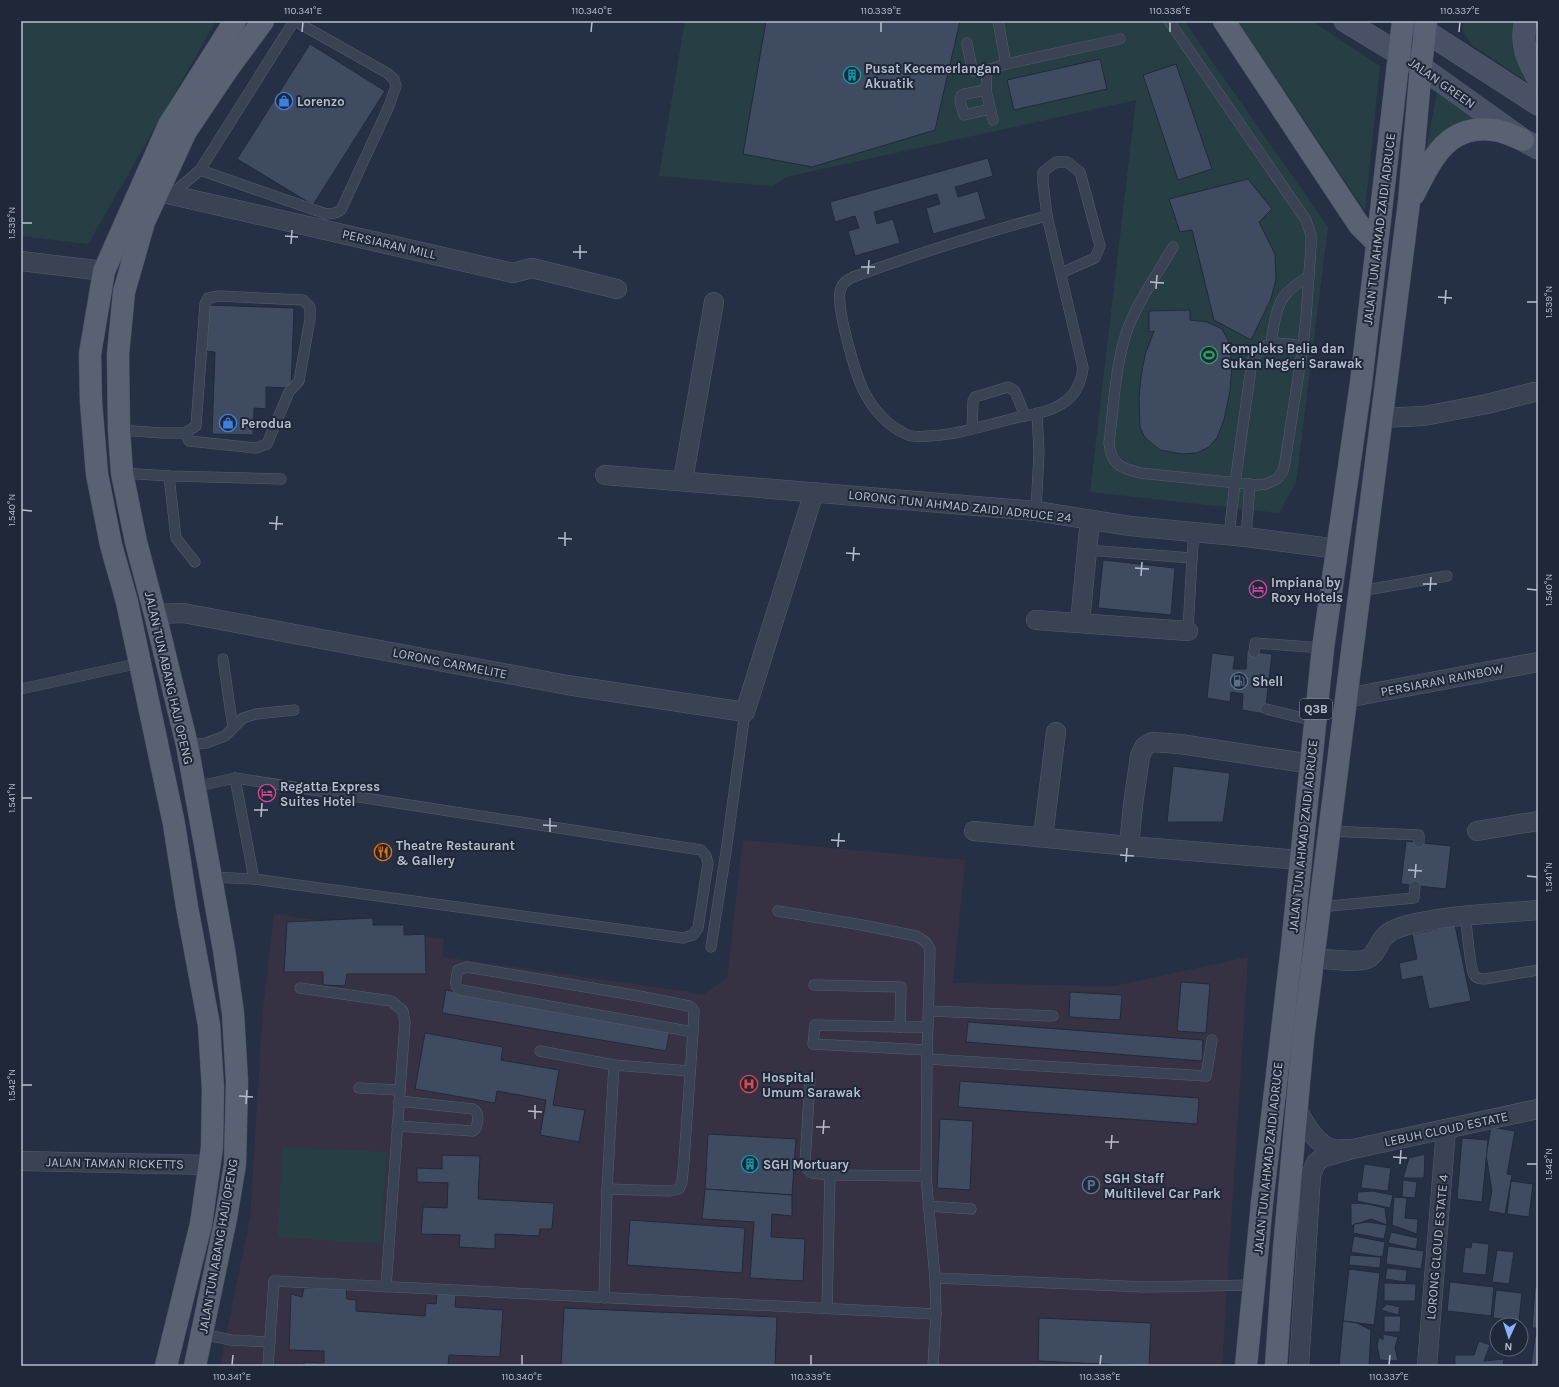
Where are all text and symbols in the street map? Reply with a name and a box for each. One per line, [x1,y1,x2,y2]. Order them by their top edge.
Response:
text: 110.341°E [284,5,322,17]
text: 110.340°E [572,5,612,17]
text: 110.339°E [861,5,901,17]
text: 110.338°E [1149,5,1191,17]
text: 110.337°E [1440,5,1480,17]
street label: JALAN GREEN [1406,54,1478,112]
place label: Pusat Kecemerlangan Akuatik [865,61,1000,91]
building icon: Pusat Kecemerlangan Akuatik [842,65,862,85]
shop icon: Lorenzo [274,91,294,111]
place label: Lorenzo [297,94,345,109]
street label: JALAN TUN AHMAD ZAIDI ADRUCE [1360,132,1398,326]
text: 1.539°N [6,207,18,239]
street label: PERSIARAN MILL [341,226,437,262]
text: 1.539°N [1543,286,1555,318]
place label: Kompleks Belia dan Sukan Negeri Sarawak [1222,341,1363,371]
sports icon: Kompleks Belia dan Sukan Negeri Sarawak [1199,345,1219,365]
shop icon: Perodua [218,413,238,433]
place label: Perodua [241,416,292,431]
street label: LORONG TUN AHMAD ZAIDI ADRUCE 24 [848,487,1072,525]
text: 1.540°N [6,494,18,526]
text: 1.540°N [1543,574,1555,606]
place label: Impiana by Roxy Hotels [1271,575,1343,605]
hotel icon: Impiana by Roxy Hotels [1248,579,1268,599]
street label: JALAN TUN ABANG HAJI OPENG [142,590,196,766]
street label: LORONG CARMELITE [391,645,509,681]
street label: PERSIARAN RAINBOW [1379,661,1505,699]
fuel station icon: Shell [1229,671,1249,691]
place label: Shell [1252,674,1283,689]
road number: Q3B [1300,699,1332,719]
street label: JALAN TUN AHMAD ZAIDI ADRUCE [1285,739,1321,933]
place label: Regatta Express Suites Hotel [280,779,380,809]
text: 1.541°N [6,783,18,813]
hotel icon: Regatta Express Suites Hotel [257,783,277,803]
place label: Theatre Restaurant & Gallery [396,838,515,868]
restaurant icon: Theatre Restaurant & Gallery [373,842,393,862]
text: 1.541°N [1543,862,1555,892]
street label: JALAN TUN AHMAD ZAIDI ADRUCE [1250,1061,1286,1255]
text: 1.542°N [6,1069,18,1101]
place label: Hospital Umum Sarawak [762,1070,861,1100]
hospital icon: Hospital Umum Sarawak [739,1074,759,1094]
street label: LEBUH CLOUD ESTATE [1383,1109,1509,1149]
text: 1.542°N [1543,1148,1555,1180]
street label: JALAN TAMAN RICKETTS [46,1154,184,1172]
building icon: SGH Mortuary [740,1154,760,1174]
place label: SGH Mortuary [763,1157,849,1172]
street label: JALAN TUN ABANG HAJI OPENG [195,1158,241,1334]
place label: SGH Staff Multilevel Car Park [1104,1171,1221,1201]
street label: LORONG CLOUD ESTATE 4 [1423,1174,1451,1320]
parking icon: SGH Staff Multilevel Car Park [1081,1175,1101,1195]
north arrow [1489,1317,1529,1357]
text: N [1504,1340,1513,1353]
text: 110.341°E [213,1371,251,1383]
text: 110.340°E [502,1371,542,1383]
text: 110.339°E [791,1371,831,1383]
text: 110.338°E [1079,1371,1121,1383]
text: 110.337°E [1369,1371,1409,1383]

